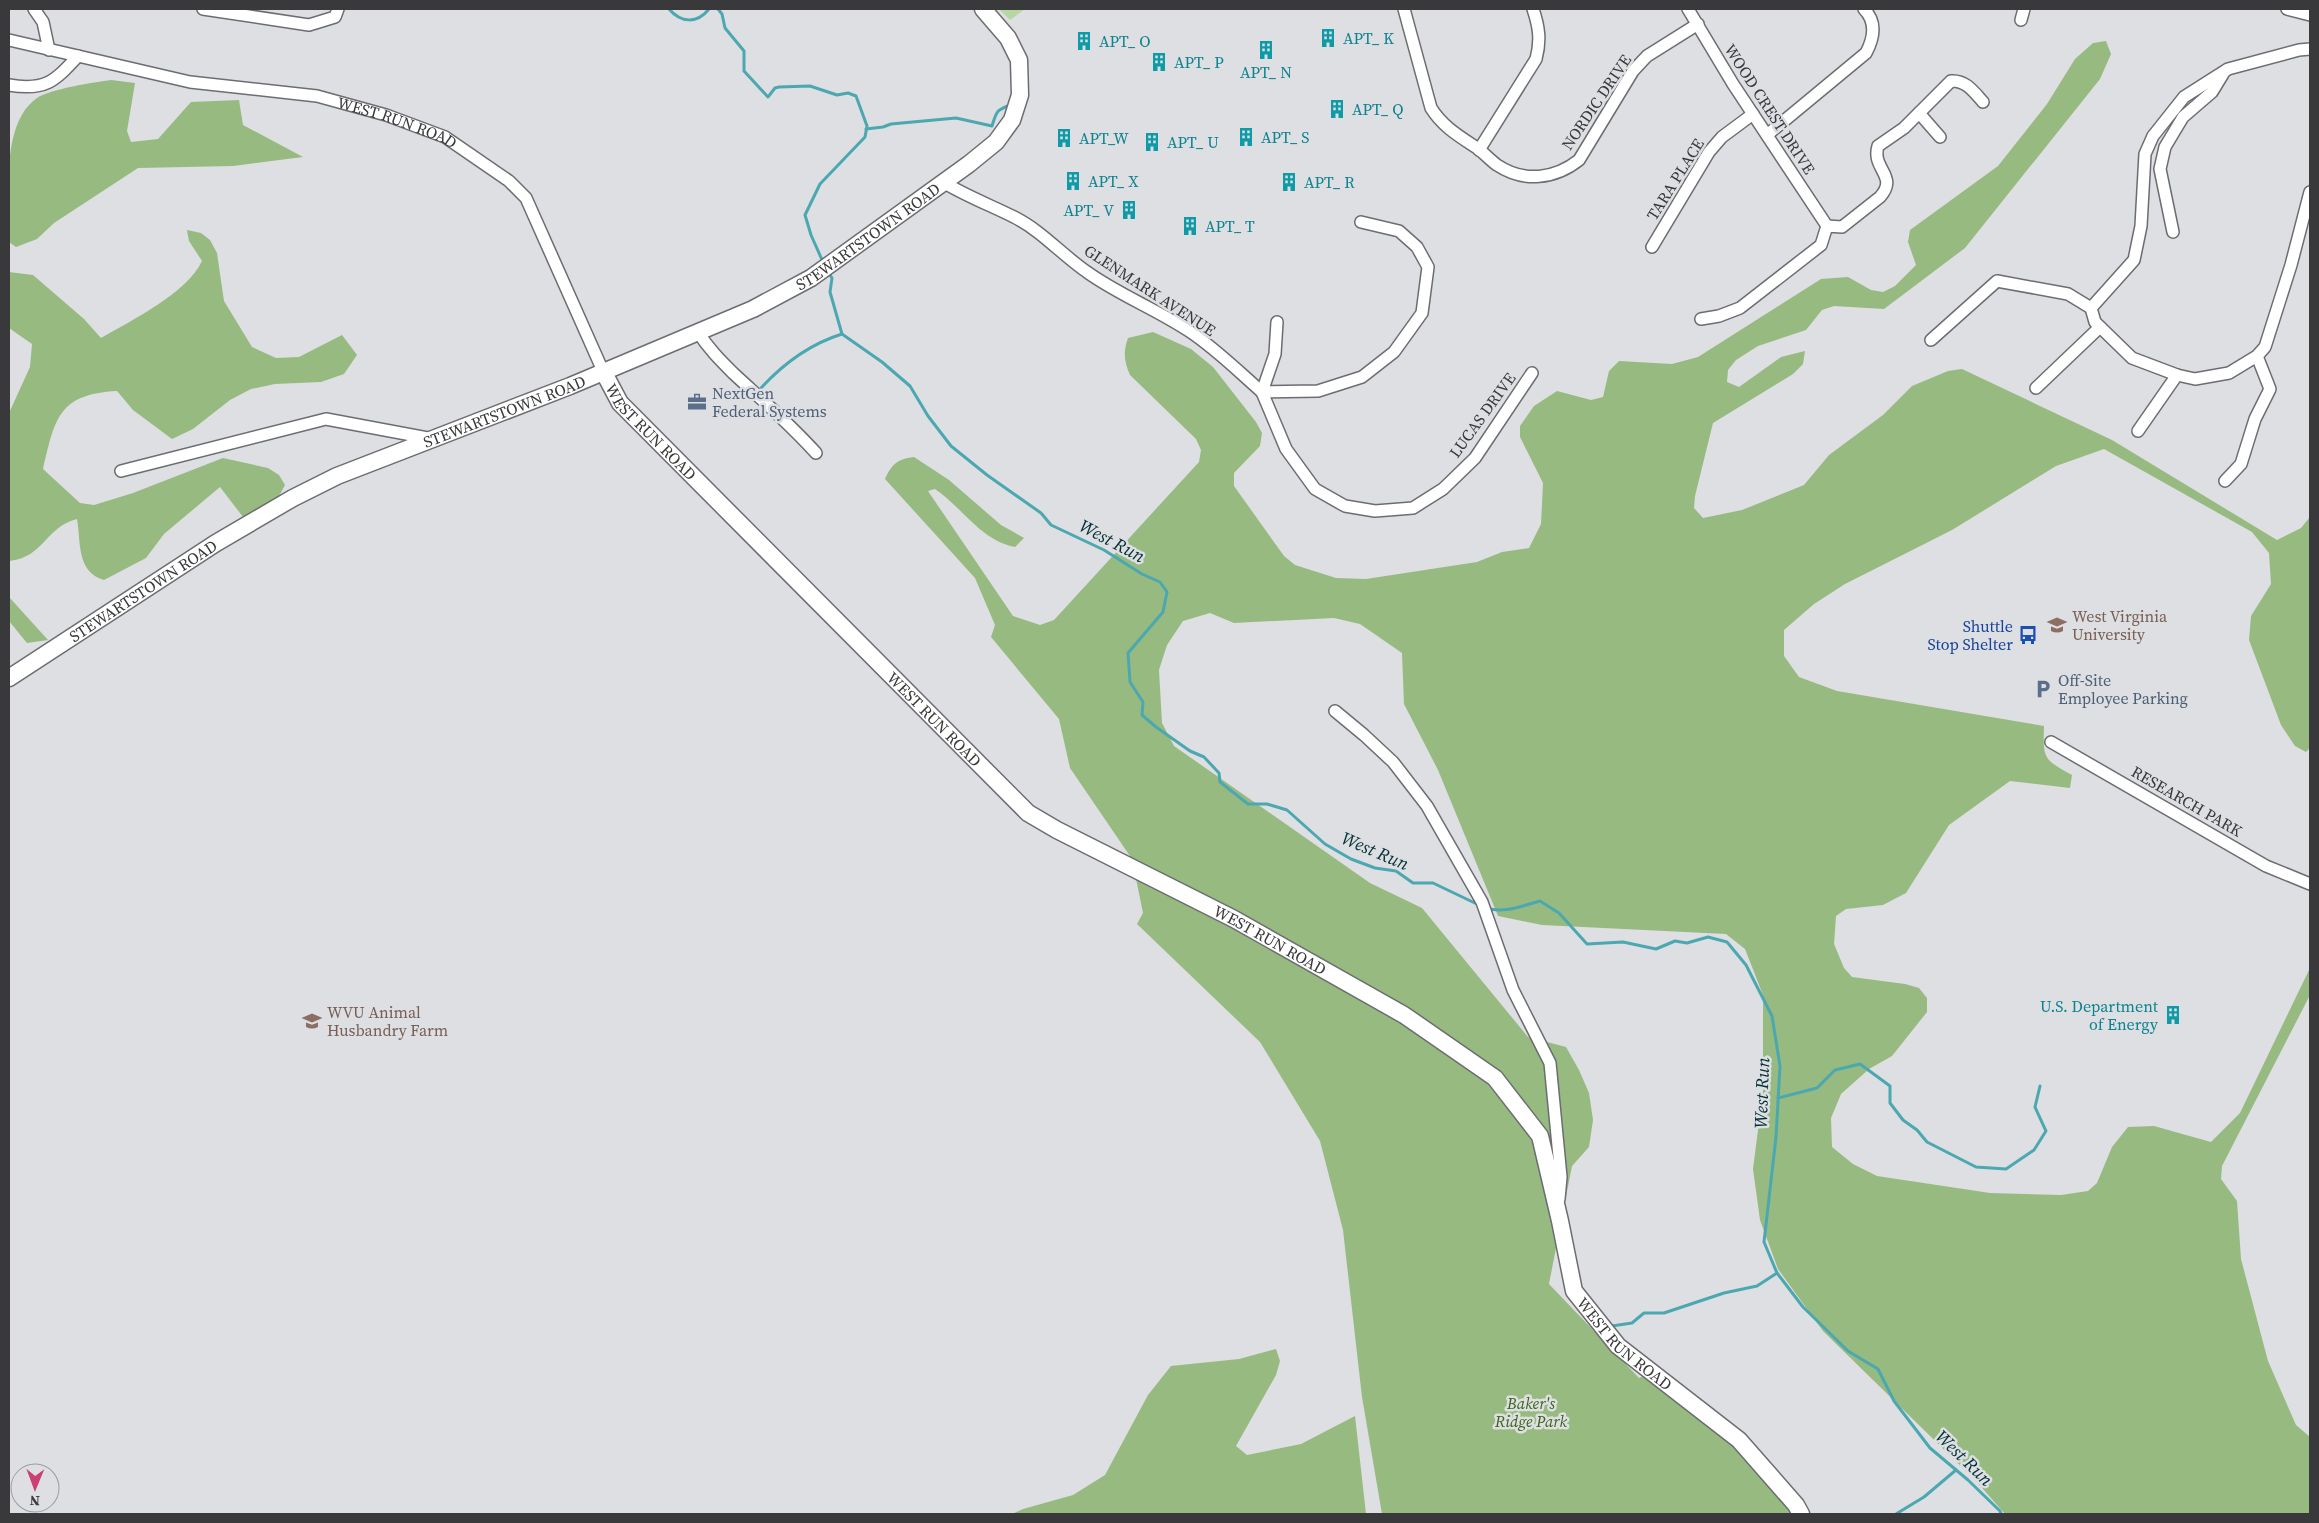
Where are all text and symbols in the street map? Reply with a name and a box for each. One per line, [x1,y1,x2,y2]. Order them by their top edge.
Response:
building icon: APT_ K [1317,27,1339,49]
place label: APT_ K [1343,27,1394,49]
building icon: APT_ O [1073,30,1095,52]
place label: APT_ O [1099,30,1151,52]
building icon: APT_ N [1255,39,1277,61]
street label: WOOD CREST DRIVE [1720,40,1821,179]
street label: NORDIC DRIVE [1556,50,1636,154]
building icon: APT_ P [1148,51,1170,73]
place label: APT_ P [1174,51,1224,73]
place label: APT_ N [1240,61,1292,83]
street label: WEST RUN ROAD [335,91,462,153]
building icon: APT_ Q [1326,98,1348,120]
place label: APT_ Q [1352,98,1404,120]
building icon: APT_ S [1235,126,1257,148]
place label: APT_ S [1261,126,1310,148]
building icon: APT_W [1053,127,1075,149]
place label: APT_W [1079,127,1129,149]
building icon: APT_ U [1141,131,1163,153]
place label: APT_ U [1167,131,1219,153]
street label: TARA PLACE [1641,134,1709,224]
building icon: APT_ X [1062,170,1084,192]
place label: APT_ X [1088,170,1139,192]
building icon: APT_ R [1278,171,1300,193]
place label: APT_ R [1304,171,1355,193]
street label: STEWARTSTOWN ROAD [792,177,945,295]
place label: APT_ V [1063,199,1114,221]
building icon: APT_ V [1118,199,1140,221]
building icon: APT_ T [1179,215,1201,237]
place label: APT_ T [1205,215,1255,237]
street label: GLENMARK AVENUE [1080,239,1220,341]
street label: LUCAS DRIVE [1444,368,1521,462]
street label: STEWARTSTOWN ROAD [420,370,589,453]
street label: WEST RUN ROAD [600,379,702,485]
place label: NextGen Federal Systems [712,382,827,422]
office icon: NextGen Federal Systems [686,391,708,413]
water label: West Run [1075,513,1149,568]
street label: STEWARTSTOWN ROAD [65,534,221,647]
place label: West Virginia University [2072,605,2168,645]
school or university icon: West Virginia University [2046,614,2068,636]
place label: Shuttle Stop Shelter [1928,615,2013,655]
bus stop icon: Shuttle Stop Shelter [2017,624,2039,646]
street label: WEST RUN ROAD [882,667,987,771]
place label: Off-Site Employee Parking [2058,669,2188,709]
parking icon: Off-Site Employee Parking [2032,678,2054,700]
street label: RESEARCH PARK [2127,760,2247,842]
water label: West Run [1338,825,1413,876]
street label: WEST RUN ROAD [1210,900,1330,980]
place label: U.S. Department of Energy [2040,995,2159,1035]
place label: WVU Animal Husbandry Farm [327,1001,448,1041]
building icon: U.S. Department of Energy [2162,1004,2184,1026]
school or university icon: WVU Animal Husbandry Farm [301,1010,323,1032]
water label: West Run [1748,1057,1775,1129]
street label: WEST RUN ROAD [1572,1292,1677,1395]
park label: Baker's Ridge Park [1494,1392,1567,1432]
water label: West Run [1930,1424,1999,1491]
north arrow [10,1463,60,1513]
text: N [29,1491,40,1511]

